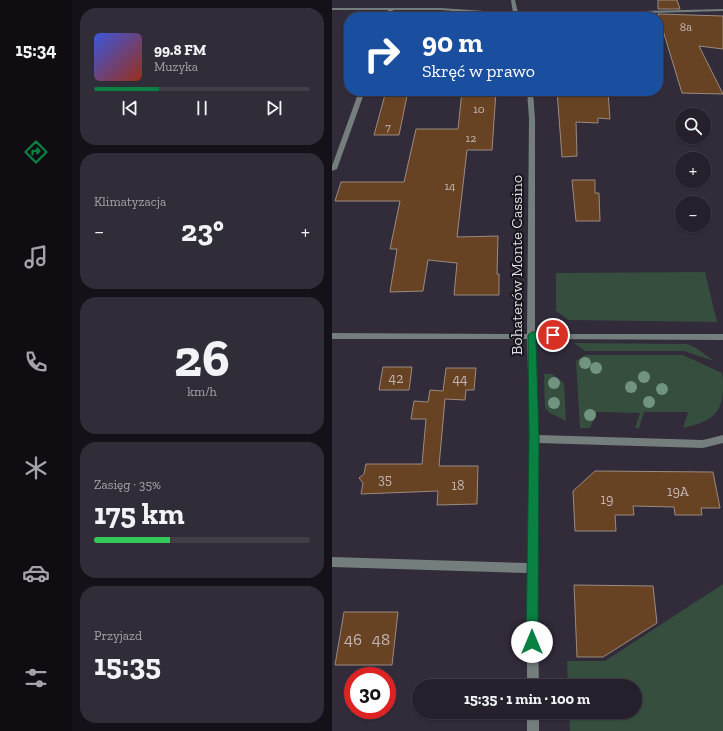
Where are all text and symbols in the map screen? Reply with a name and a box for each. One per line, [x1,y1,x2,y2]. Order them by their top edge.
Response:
house number: 8a [680,20,692,34]
text: 90 m [422,26,483,59]
icon: right [356,28,408,80]
text: 15:34 [16,39,57,61]
text: 99.8 FM [154,41,206,59]
text: Muzyka [154,59,198,74]
text: Skręć w prawo [422,60,535,82]
icon: previous [119,97,141,119]
icon: pause [191,97,213,119]
icon: next [263,97,285,119]
house number: 10 [473,102,485,116]
map controls [675,108,711,232]
button: search [675,108,711,144]
house number: 7 [385,120,391,134]
house number: 12 [466,131,476,145]
icon: directions [22,138,50,166]
button: + [675,152,711,188]
street label: Bohaterów Monte Cassino [507,175,526,355]
house number: 14 [444,179,456,193]
text: Klimatyzacja [94,194,166,209]
button: − [675,196,711,232]
text: 23° [181,213,224,249]
text: − [94,218,104,245]
text: + [301,218,310,245]
icon: music [22,243,50,271]
pin [536,318,570,352]
icon: arrive [542,324,564,346]
text: 26 [174,327,230,389]
icon: phone [22,348,50,376]
house number: 42 [389,370,403,387]
house number: 44 [452,371,468,388]
text: km/h [187,384,217,399]
icon: climate [22,454,50,482]
house number: 35 [378,471,392,488]
text: Zasięg · 35% [94,477,161,492]
house number: 18 [452,477,464,494]
house number: 19A [667,483,690,500]
house number: 19 [601,491,613,508]
text: 175 km [94,496,185,532]
icon: car [22,559,50,587]
position arrow [511,621,553,663]
text: Przyjazd [94,628,142,643]
house number: 46 [344,629,362,649]
house number: 48 [372,629,390,649]
text: 15:35 [94,647,161,683]
icon: filters [22,664,50,692]
speed limit sign: 30 [344,667,396,719]
text: 15:35 · 1 min · 100 m [464,690,590,708]

